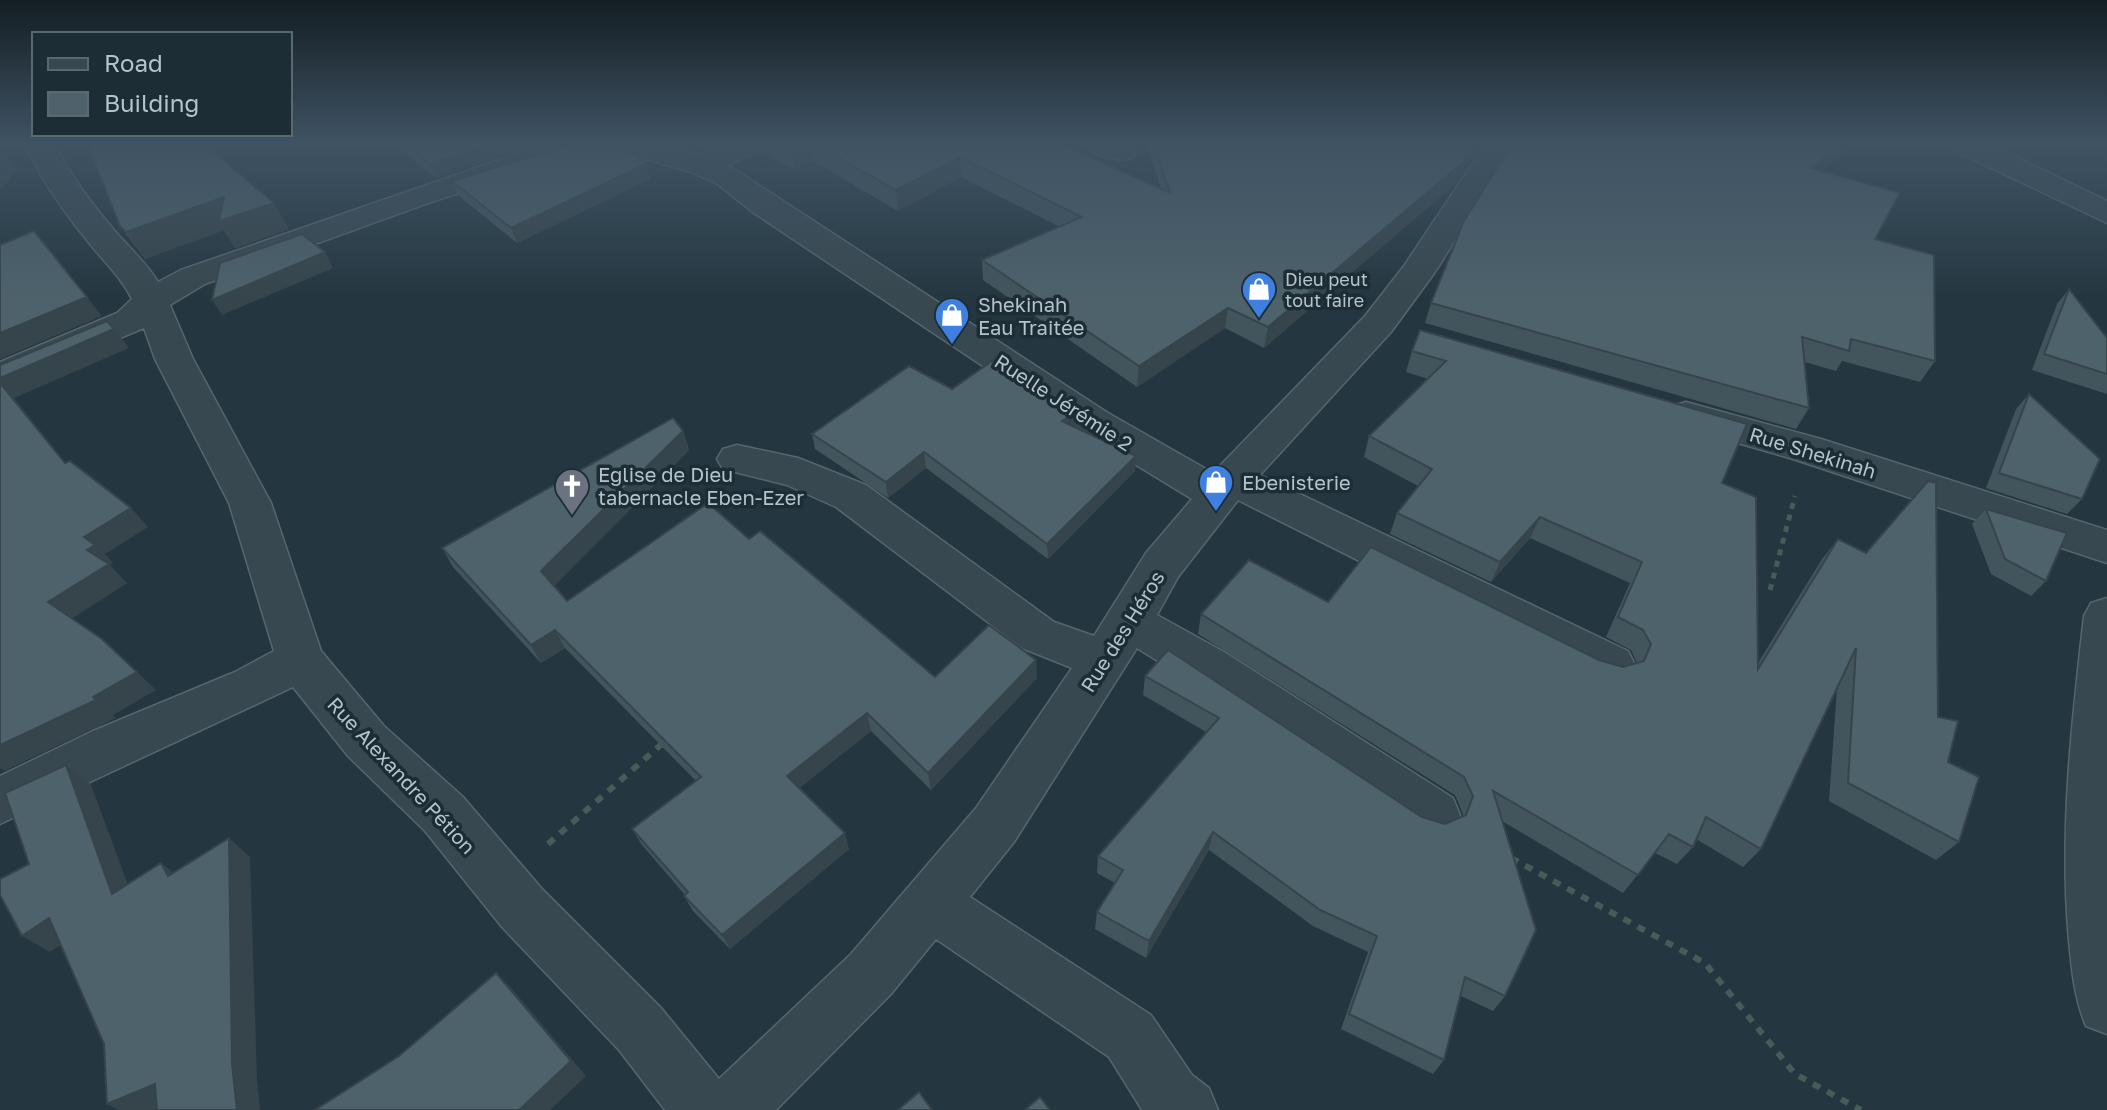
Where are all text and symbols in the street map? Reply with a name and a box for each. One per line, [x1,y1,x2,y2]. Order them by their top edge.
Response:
legend [32,32,292,136]
text: Road [104,48,163,77]
text: Building [104,88,199,117]
place label: Dieu peut tout faire [1285,268,1368,311]
shop icon: Dieu peut tout faire [1240,270,1278,320]
place label: Shekinah Eau Traitée [978,292,1084,339]
shop icon: Shekinah Eau Traitée [933,296,971,346]
street label: Ruelle Jérémie 2 [991,349,1137,455]
street label: Rue Shekinah [1747,421,1879,483]
place label: Eglise de Dieu tabernacle Eben-Ezer [598,462,804,509]
shop icon: Ebenisterie [1197,463,1235,513]
church icon: Eglise de Dieu tabernacle Eben-Ezer [553,467,591,517]
place label: Ebenisterie [1242,470,1351,494]
street label: Rue des Héros [1075,566,1169,696]
street label: Rue Alexandre Pétion [323,692,481,858]

